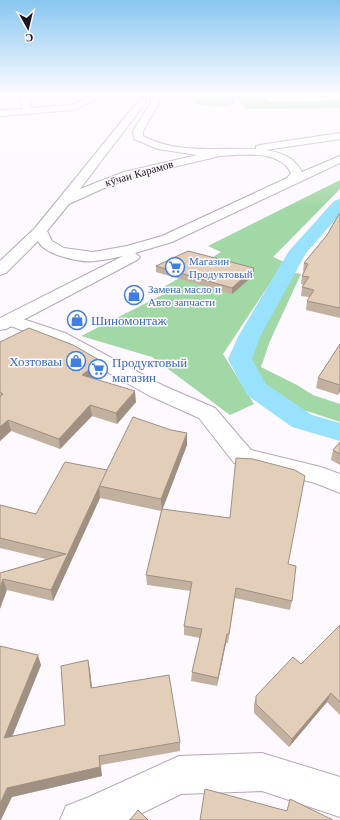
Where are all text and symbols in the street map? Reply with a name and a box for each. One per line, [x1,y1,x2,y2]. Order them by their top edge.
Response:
north arrow [8,8,48,48]
text: С [24,30,34,45]
street label: кӯчаи Карамов [103,157,175,189]
place label: Магазин Продуктовый [189,254,253,281]
supermarket icon: Магазин Продуктовый [164,256,186,278]
place label: Замена масло и Авто запчасти [148,282,221,309]
shop icon: Замена масло и Авто запчасти [123,284,145,306]
shop icon: Шиномонтаж [66,309,88,331]
place label: Шиномонтаж [91,312,168,329]
shop icon: Хозтоваы [65,350,87,372]
place label: Хозтоваы [9,353,62,370]
place label: Продуктовый магазин [112,354,187,386]
supermarket icon: Продуктовый магазин [87,358,109,380]

